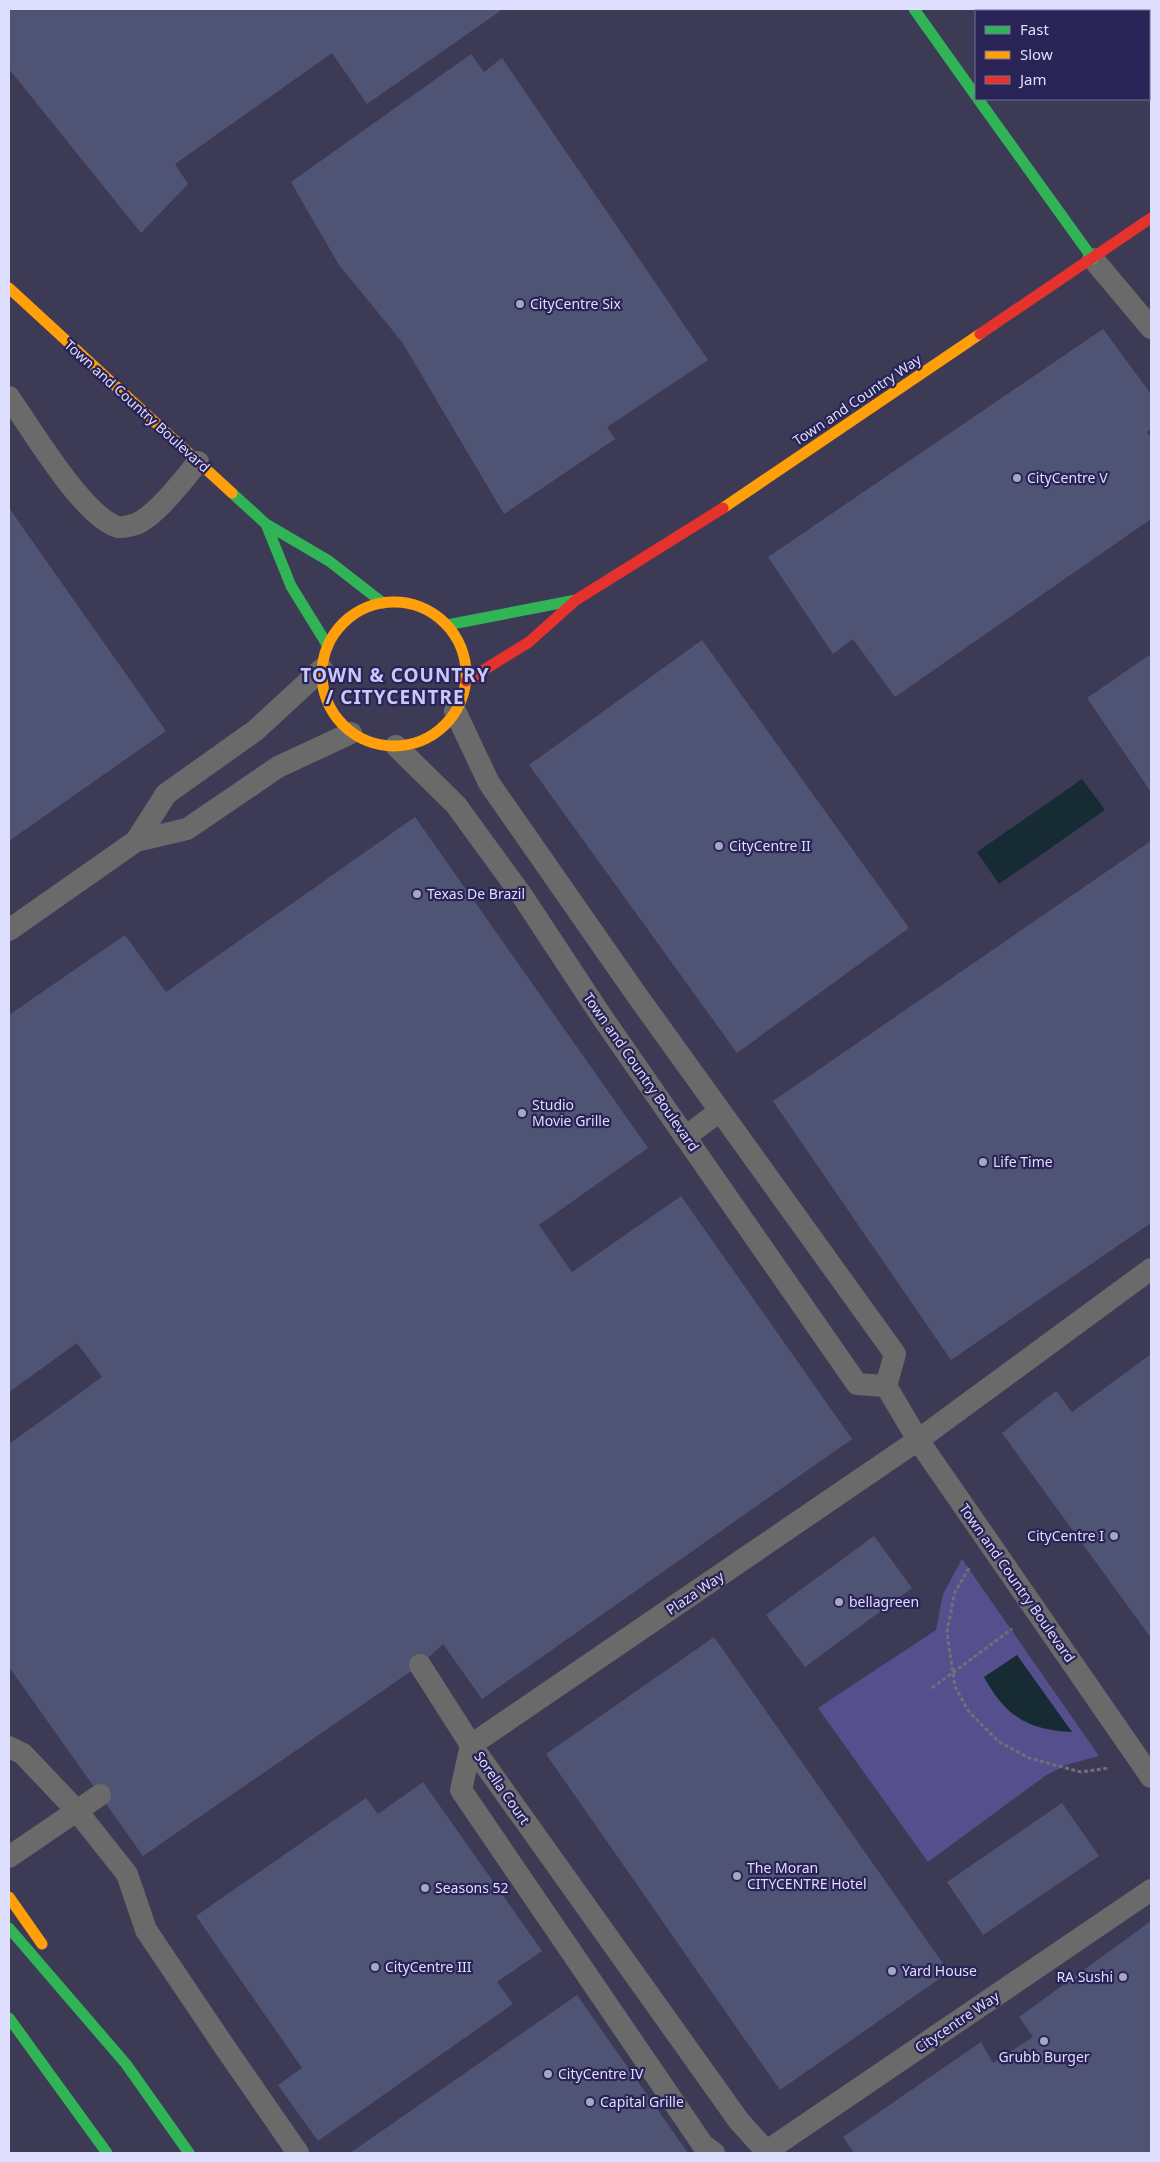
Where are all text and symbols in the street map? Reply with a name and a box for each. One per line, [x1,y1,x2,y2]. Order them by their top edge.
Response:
legend [975,10,1150,100]
text: Fast [1020,19,1049,39]
text: Slow [1020,44,1053,64]
text: Jam [1018,69,1047,89]
place label: CityCentre Six [530,294,621,313]
marker: CityCentre Six [514,298,526,310]
street label: Town and Country Boulevard [60,335,214,476]
street label: Town and Country Way [789,349,925,450]
place label: CityCentre V [1027,468,1108,487]
marker: CityCentre V [1011,472,1023,484]
district label: TOWN & COUNTRY / CITYCENTRE [300,662,490,710]
place label: CityCentre II [729,836,811,855]
marker: CityCentre II [713,840,725,852]
place label: Texas De Brazil [427,884,525,903]
marker: Texas De Brazil [411,888,423,900]
street label: Town and Country Boulevard [579,989,704,1155]
place label: Studio Movie Grille [532,1095,610,1130]
marker: Studio Movie Grille [516,1107,528,1119]
place label: Life Time [993,1152,1053,1171]
marker: Life Time [977,1156,989,1168]
street label: Town and Country Boulevard [955,1500,1080,1666]
place label: CityCentre I [1027,1526,1104,1545]
marker: CityCentre I [1108,1530,1120,1542]
street label: Plaza Way [662,1566,728,1619]
place label: bellagreen [849,1592,919,1611]
marker: bellagreen [833,1596,845,1608]
street label: Sorella Court [470,1747,535,1828]
place label: The Moran CITYCENTRE Hotel [747,1858,867,1893]
marker: The Moran CITYCENTRE Hotel [731,1870,743,1882]
place label: Seasons 52 [435,1878,509,1897]
marker: Seasons 52 [419,1882,431,1894]
place label: CityCentre III [385,1957,472,1976]
marker: CityCentre III [369,1961,381,1973]
place label: Yard House [902,1961,977,1980]
marker: Yard House [886,1965,898,1977]
place label: RA Sushi [1056,1967,1113,1986]
marker: RA Sushi [1117,1971,1129,1983]
street label: Citycentre Way [911,1986,1003,2057]
marker: Grubb Burger [1038,2035,1050,2047]
place label: Grubb Burger [998,2047,1090,2066]
place label: CityCentre IV [558,2064,644,2083]
marker: CityCentre IV [542,2068,554,2080]
place label: Capital Grille [600,2092,684,2111]
marker: Capital Grille [584,2096,596,2108]

